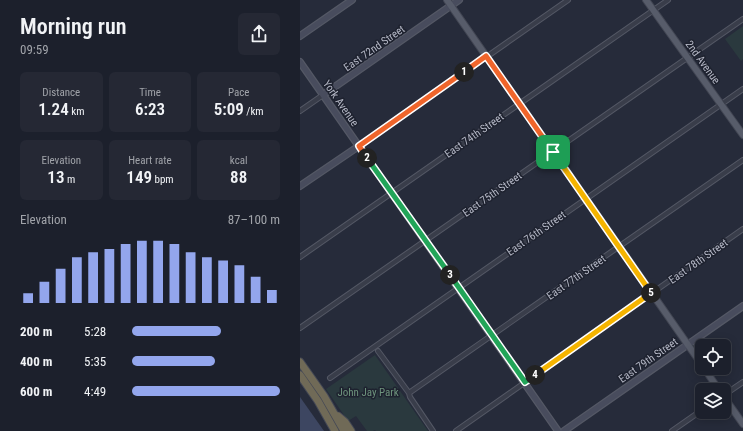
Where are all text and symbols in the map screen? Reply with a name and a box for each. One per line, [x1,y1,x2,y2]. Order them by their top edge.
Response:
button: share [238,13,280,55]
text: Morning run [20,14,127,39]
street label: East 72nd Street [341,23,407,74]
street label: 2nd Avenue [683,38,723,87]
text: 09:59 [20,42,49,57]
pin: 1 [454,62,474,82]
text: 1 [461,65,467,78]
street label: York Avenue [320,78,361,129]
text: Distance [42,86,80,99]
text: Time [139,86,161,99]
text: Pace [228,86,249,99]
text: 1.24 [38,99,69,119]
text: 6:23 [135,99,165,119]
text: 5:09 [214,99,244,119]
text: km [69,105,84,118]
text: /km [244,105,264,118]
street label: East 74th Street [442,110,506,161]
pin [536,135,570,169]
icon: arrive [542,141,564,163]
pin: 2 [357,148,377,168]
text: 2 [364,151,370,164]
text: Elevation [42,154,81,167]
text: Heart rate [128,154,172,167]
text: kcal [230,154,248,167]
text: 13 [47,167,64,187]
text: 149 [126,167,152,187]
text: 88 [230,167,247,187]
street label: East 75th Street [460,169,524,220]
text: m [64,173,75,186]
text: bpm [152,173,174,186]
street label: East 76th Street [504,208,568,259]
text: Elevation [20,212,67,227]
text: 87–100 m [228,212,280,227]
street label: East 78th Street [666,236,730,287]
street label: East 77th Street [544,252,608,303]
pin: 3 [440,265,460,285]
text: 3 [447,268,453,281]
pin: 5 [641,283,661,303]
text: 5 [648,286,654,299]
text: 200 m [20,324,52,339]
text: 5:28 [84,324,106,339]
street label: East 79th Street [616,335,680,386]
map controls [695,339,731,419]
button: locate [695,339,731,375]
text: 400 m [20,354,52,369]
text: 5:35 [84,354,106,369]
pin: 4 [525,365,545,385]
text: 4 [532,368,538,381]
button: layers [695,383,731,419]
text: 600 m [20,384,52,399]
text: 4:49 [84,384,106,399]
park label: John Jay Park [337,386,399,399]

